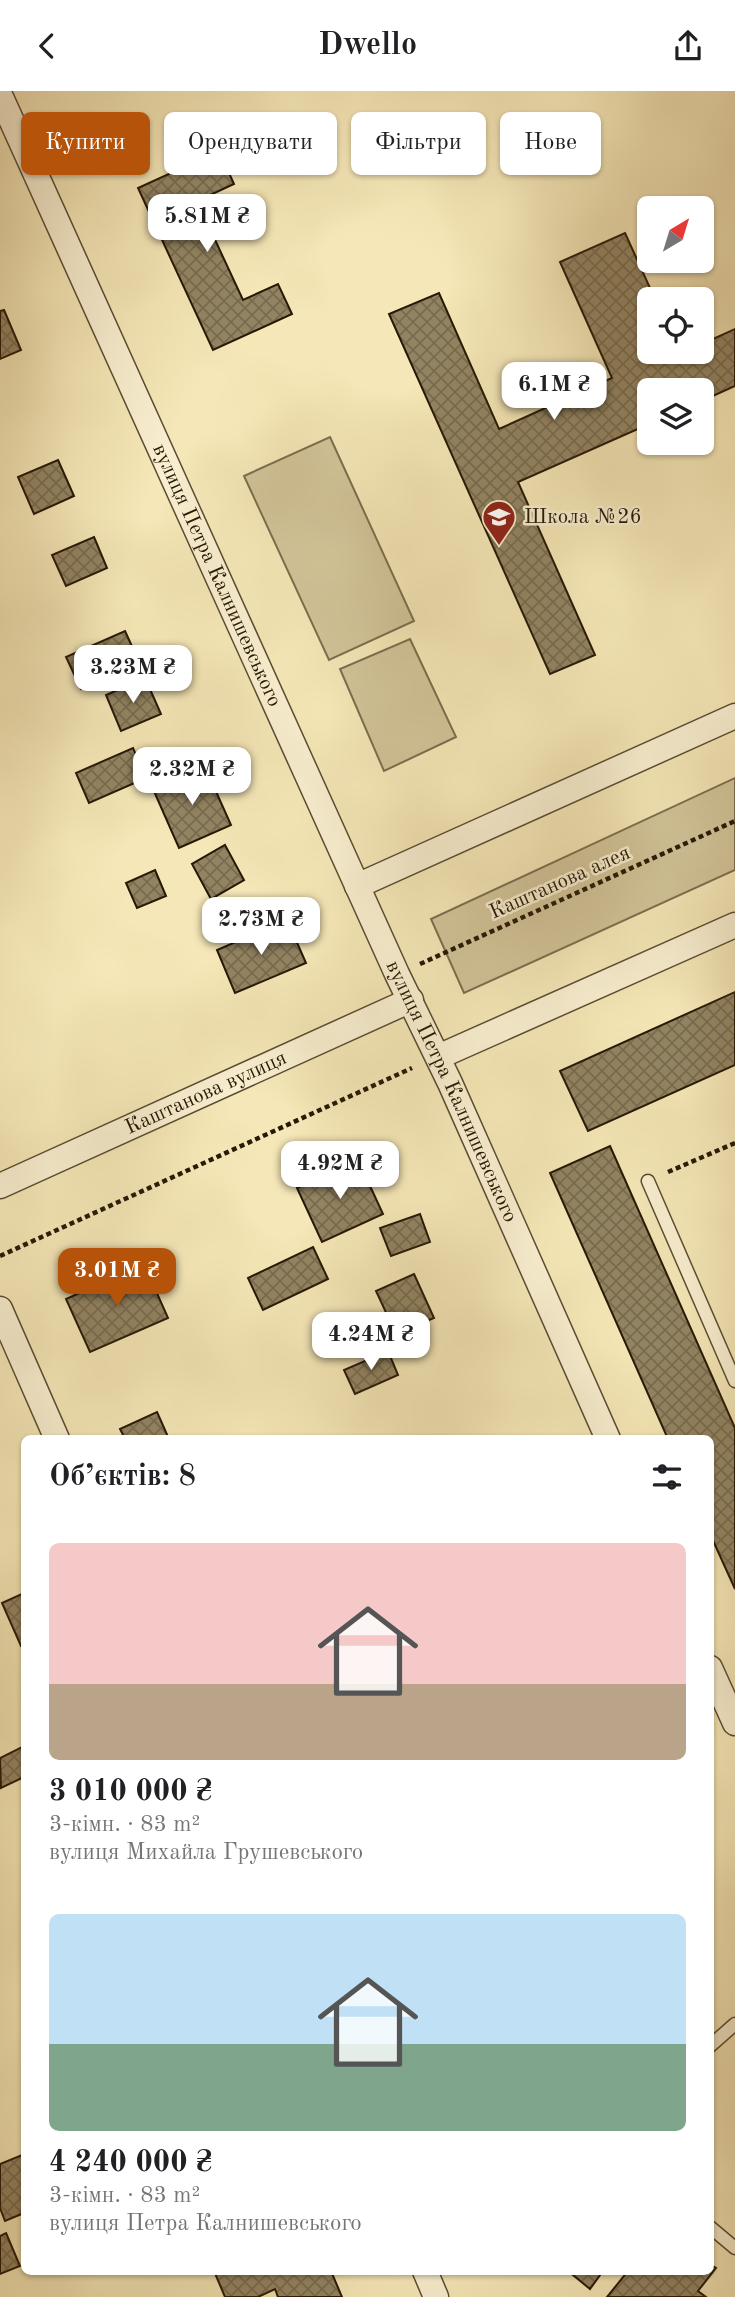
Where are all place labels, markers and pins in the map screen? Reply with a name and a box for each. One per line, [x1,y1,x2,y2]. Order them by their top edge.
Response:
pin: 5.81M ₴ [142,195,272,254]
pin: 6.1M ₴ [497,363,611,422]
school or university icon: Школа №26 [480,498,518,547]
place label: Школа №26 [524,507,642,528]
pin: 3.23M ₴ [68,645,198,705]
pin: 2.32M ₴ [127,747,257,807]
pin: 2.73M ₴ [196,897,326,957]
pin: 4.92M ₴ [275,1141,405,1201]
pin: 3.01M ₴ [52,1249,182,1308]
pin: 4.24M ₴ [306,1313,436,1372]

